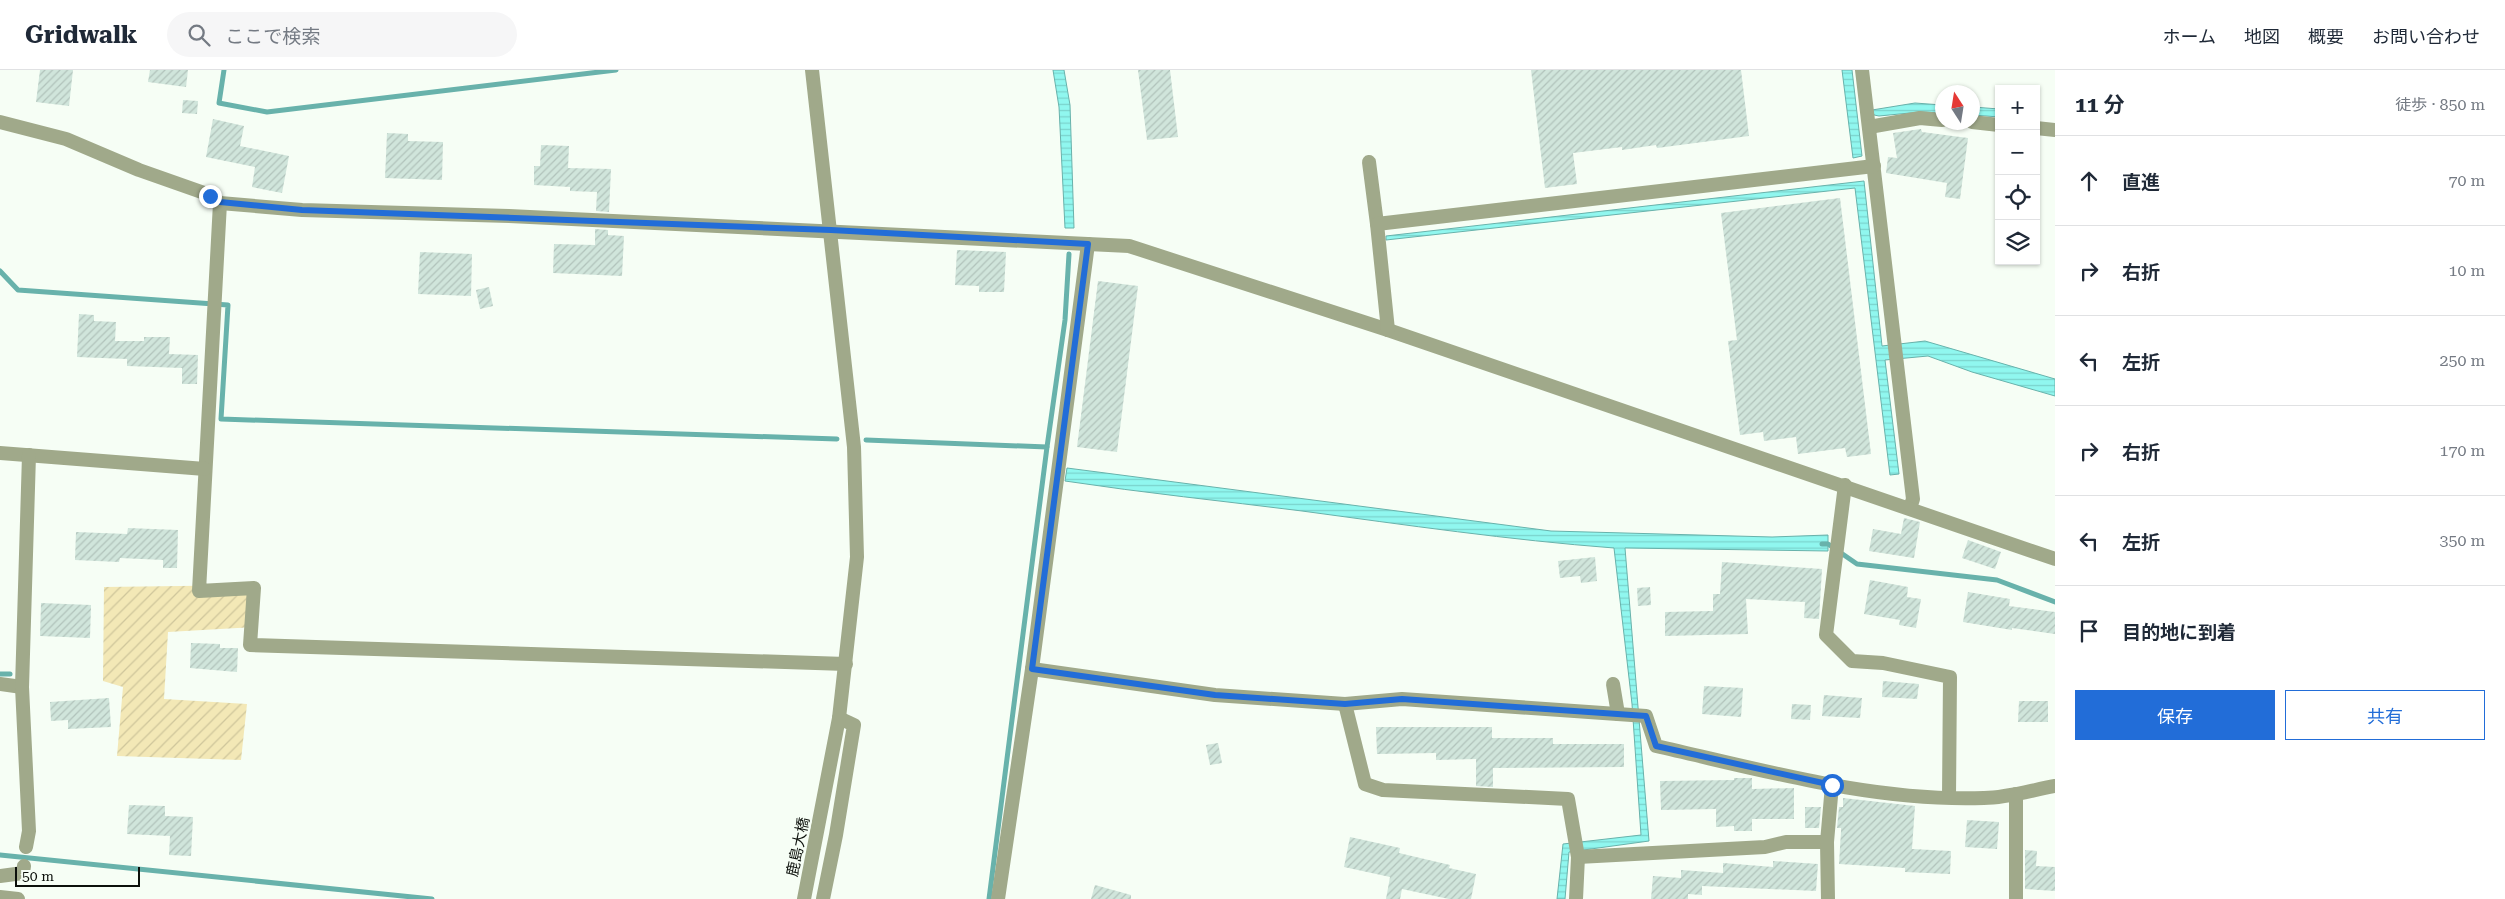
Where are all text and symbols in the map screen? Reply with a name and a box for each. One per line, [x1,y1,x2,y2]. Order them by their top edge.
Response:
search box [167,12,517,57]
text: Gridwalk [25,21,137,49]
icon: search [185,21,213,49]
text: ここで検索 [225,25,320,48]
text: ホーム [2163,26,2216,47]
text: 地図 [2244,26,2280,47]
text: 概要 [2308,26,2344,47]
text: お問い合わせ [2372,26,2480,47]
north arrow [1935,85,1980,130]
map controls [1995,85,2040,265]
button: + [1995,85,2040,130]
text: 11 分 [2075,93,2125,117]
text: 徒歩 · 850 m [2395,95,2485,114]
button: − [1995,130,2040,175]
icon: ahead [2075,167,2103,195]
text: 直進 [2122,171,2160,194]
text: 70 m [2448,171,2485,190]
button: locate [1995,175,2040,220]
route end [199,185,222,208]
button: layers [1995,220,2040,265]
icon: right [2075,257,2103,285]
text: 右折 [2122,261,2160,284]
text: 10 m [2448,261,2485,280]
icon: left [2075,347,2103,375]
text: 左折 [2122,351,2160,374]
text: 250 m [2439,351,2485,370]
icon: right [2075,437,2103,465]
text: 右折 [2122,441,2160,464]
text: 170 m [2439,441,2485,460]
icon: left [2075,527,2103,555]
text: 左折 [2122,531,2160,554]
text: 350 m [2439,531,2485,550]
icon: arrive [2075,617,2103,645]
text: 目的地に到着 [2122,621,2236,644]
button: 保存 [2075,690,2275,740]
button: 共有 [2285,690,2485,740]
route start [1821,774,1844,797]
street label: 鹿島大橋 [783,816,813,878]
scale bar [15,864,140,887]
text: 50 m [22,868,54,884]

